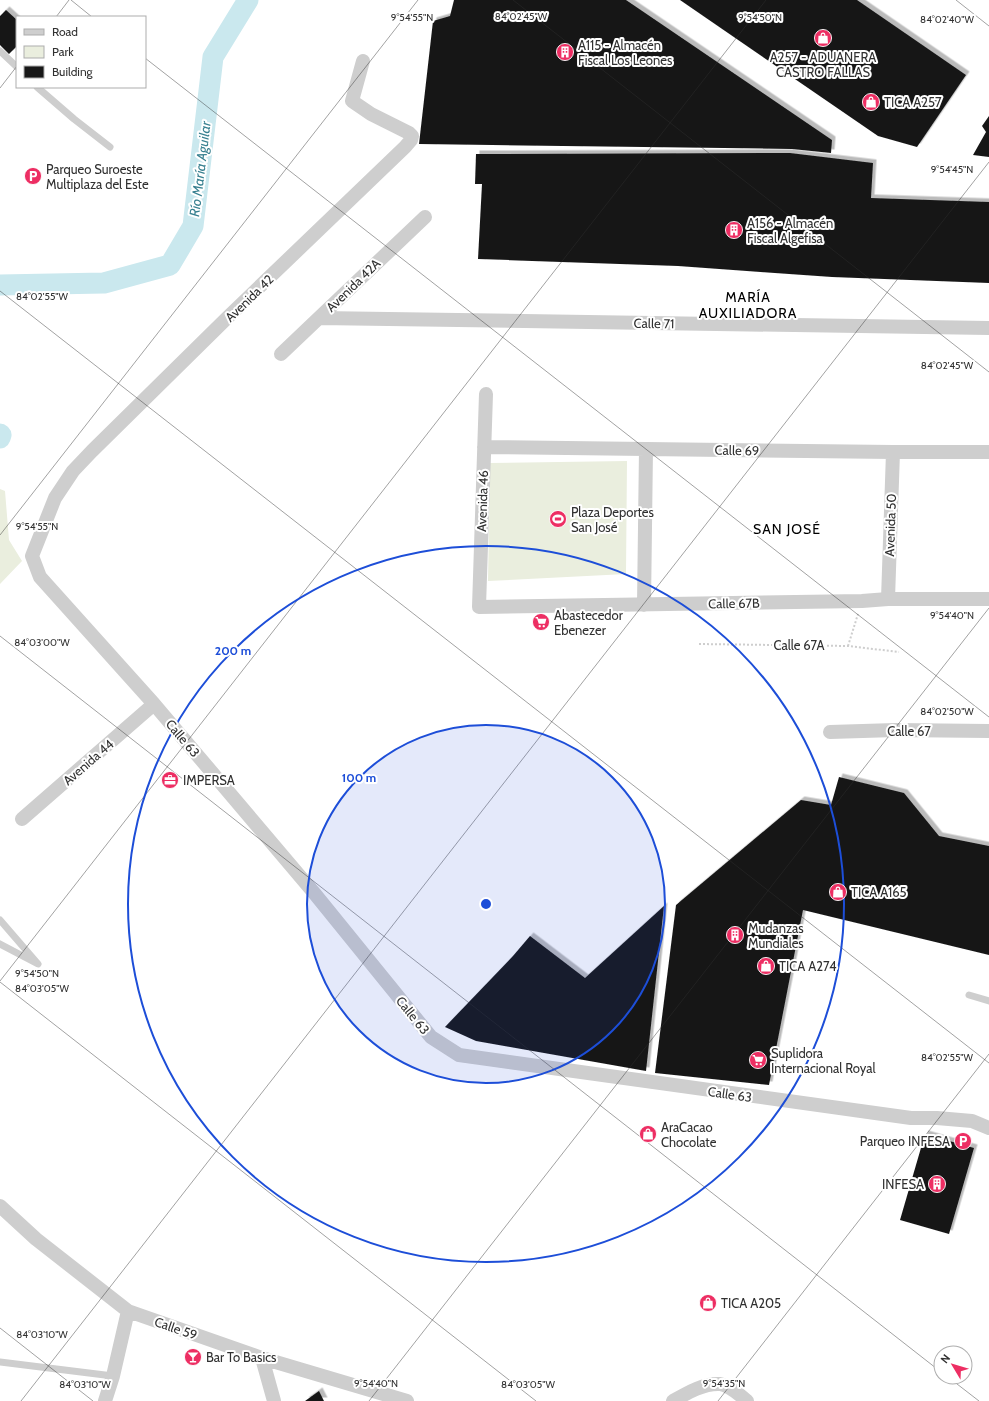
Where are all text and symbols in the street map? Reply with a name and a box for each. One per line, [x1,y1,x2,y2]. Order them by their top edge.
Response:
text: 84°02'45"W [495,10,548,23]
text: 9°54'55"N [391,11,433,24]
text: 9°54'50"N [738,11,782,24]
text: 84°02'40"W [920,13,974,26]
legend [16,16,146,88]
text: Road [52,24,78,39]
shop icon: A257 - ADUANERA CASTRO FALLAS [813,28,833,48]
place label: A115 - Almacén Fiscal Los Leones [578,37,673,68]
building icon: A115 - Almacén Fiscal Los Leones [555,42,575,62]
text: Park [52,44,74,59]
place label: A257 - ADUANERA CASTRO FALLAS [770,49,876,80]
text: Building [52,64,94,79]
shop icon: TICA A257 [861,92,881,112]
place label: TICA A257 [884,94,942,110]
water label: Río María Aguilar [185,120,215,218]
place label: Parqueo Suroeste Multiplaza del Este [46,161,149,192]
text: 9°54'45"N [931,163,973,176]
parking icon: Parqueo Suroeste Multiplaza del Este [23,166,43,186]
place label: A156 - Almacén Fiscal Algefisa [747,215,833,246]
building icon: A156 - Almacén Fiscal Algefisa [724,220,744,240]
street label: Avenida 42A [323,255,383,315]
street label: Avenida 42 [221,271,277,325]
district label: MARÍA AUXILIADORA [699,288,797,322]
text: 84°02'55"W [16,290,69,303]
street label: Calle 71 [634,315,674,331]
text: 84°02'45"W [921,359,974,372]
street label: Calle 69 [715,442,759,458]
street label: Avenida 46 [473,470,491,532]
street label: Avenida 50 [881,493,899,557]
place label: Plaza Deportes San José [571,504,654,535]
sports icon: Plaza Deportes San José [548,509,568,529]
text: 9°54'55"N [16,520,58,533]
district label: SAN JOSÉ [753,520,821,538]
street label: Calle 67B [708,595,760,611]
place label: Abastecedor Ebenezer [554,607,624,638]
text: 9°54'40"N [930,609,974,622]
supermarket icon: Abastecedor Ebenezer [531,612,551,632]
text: 84°03'00"W [14,636,70,649]
street label: Calle 67A [773,637,825,653]
text: 200 m [215,643,251,658]
text: 84°02'50"W [920,705,974,718]
street label: Calle 63 [163,716,203,760]
street label: Calle 67 [887,723,931,739]
street label: Avenida 44 [59,735,117,788]
office icon: IMPERSA [160,770,180,790]
text: 100 m [342,770,376,785]
place label: IMPERSA [183,772,235,788]
shop icon: TICA A165 [828,882,848,902]
place label: TICA A165 [851,884,907,900]
centre of rings [479,897,493,911]
place label: Mudanzas Mundiales [748,920,804,951]
building icon: Mudanzas Mundiales [725,925,745,945]
shop icon: TICA A274 [756,956,776,976]
place label: TICA A274 [779,958,837,974]
text: 9°54'50"N [15,967,59,980]
text: 84°03'05"W [15,982,69,995]
street label: Calle 63 [393,993,433,1037]
place label: Suplidora Internacional Royal [771,1045,876,1076]
supermarket icon: Suplidora Internacional Royal [748,1050,768,1070]
text: 84°02'55"W [921,1051,974,1064]
street label: Calle 63 [707,1083,753,1105]
place label: AraCacao Chocolate [661,1119,717,1150]
shop icon: AraCacao Chocolate [638,1124,658,1144]
parking icon: Parqueo INFESA [953,1131,973,1151]
place label: Parqueo INFESA [860,1133,950,1149]
building icon: INFESA [927,1174,947,1194]
place label: INFESA [882,1176,924,1192]
shop icon: TICA A205 [698,1293,718,1313]
place label: TICA A205 [721,1295,781,1311]
street label: Calle 59 [152,1313,200,1343]
text: 84°03'10"W [16,1328,68,1341]
north arrow [933,1345,973,1385]
bar icon: Bar To Basics [183,1347,203,1367]
place label: Bar To Basics [206,1349,277,1365]
text: N [937,1351,953,1366]
text: 9°54'40"N [354,1377,398,1390]
text: 9°54'35"N [703,1377,745,1390]
text: 84°03'10"W [59,1378,111,1391]
text: 84°03'05"W [501,1378,555,1391]

